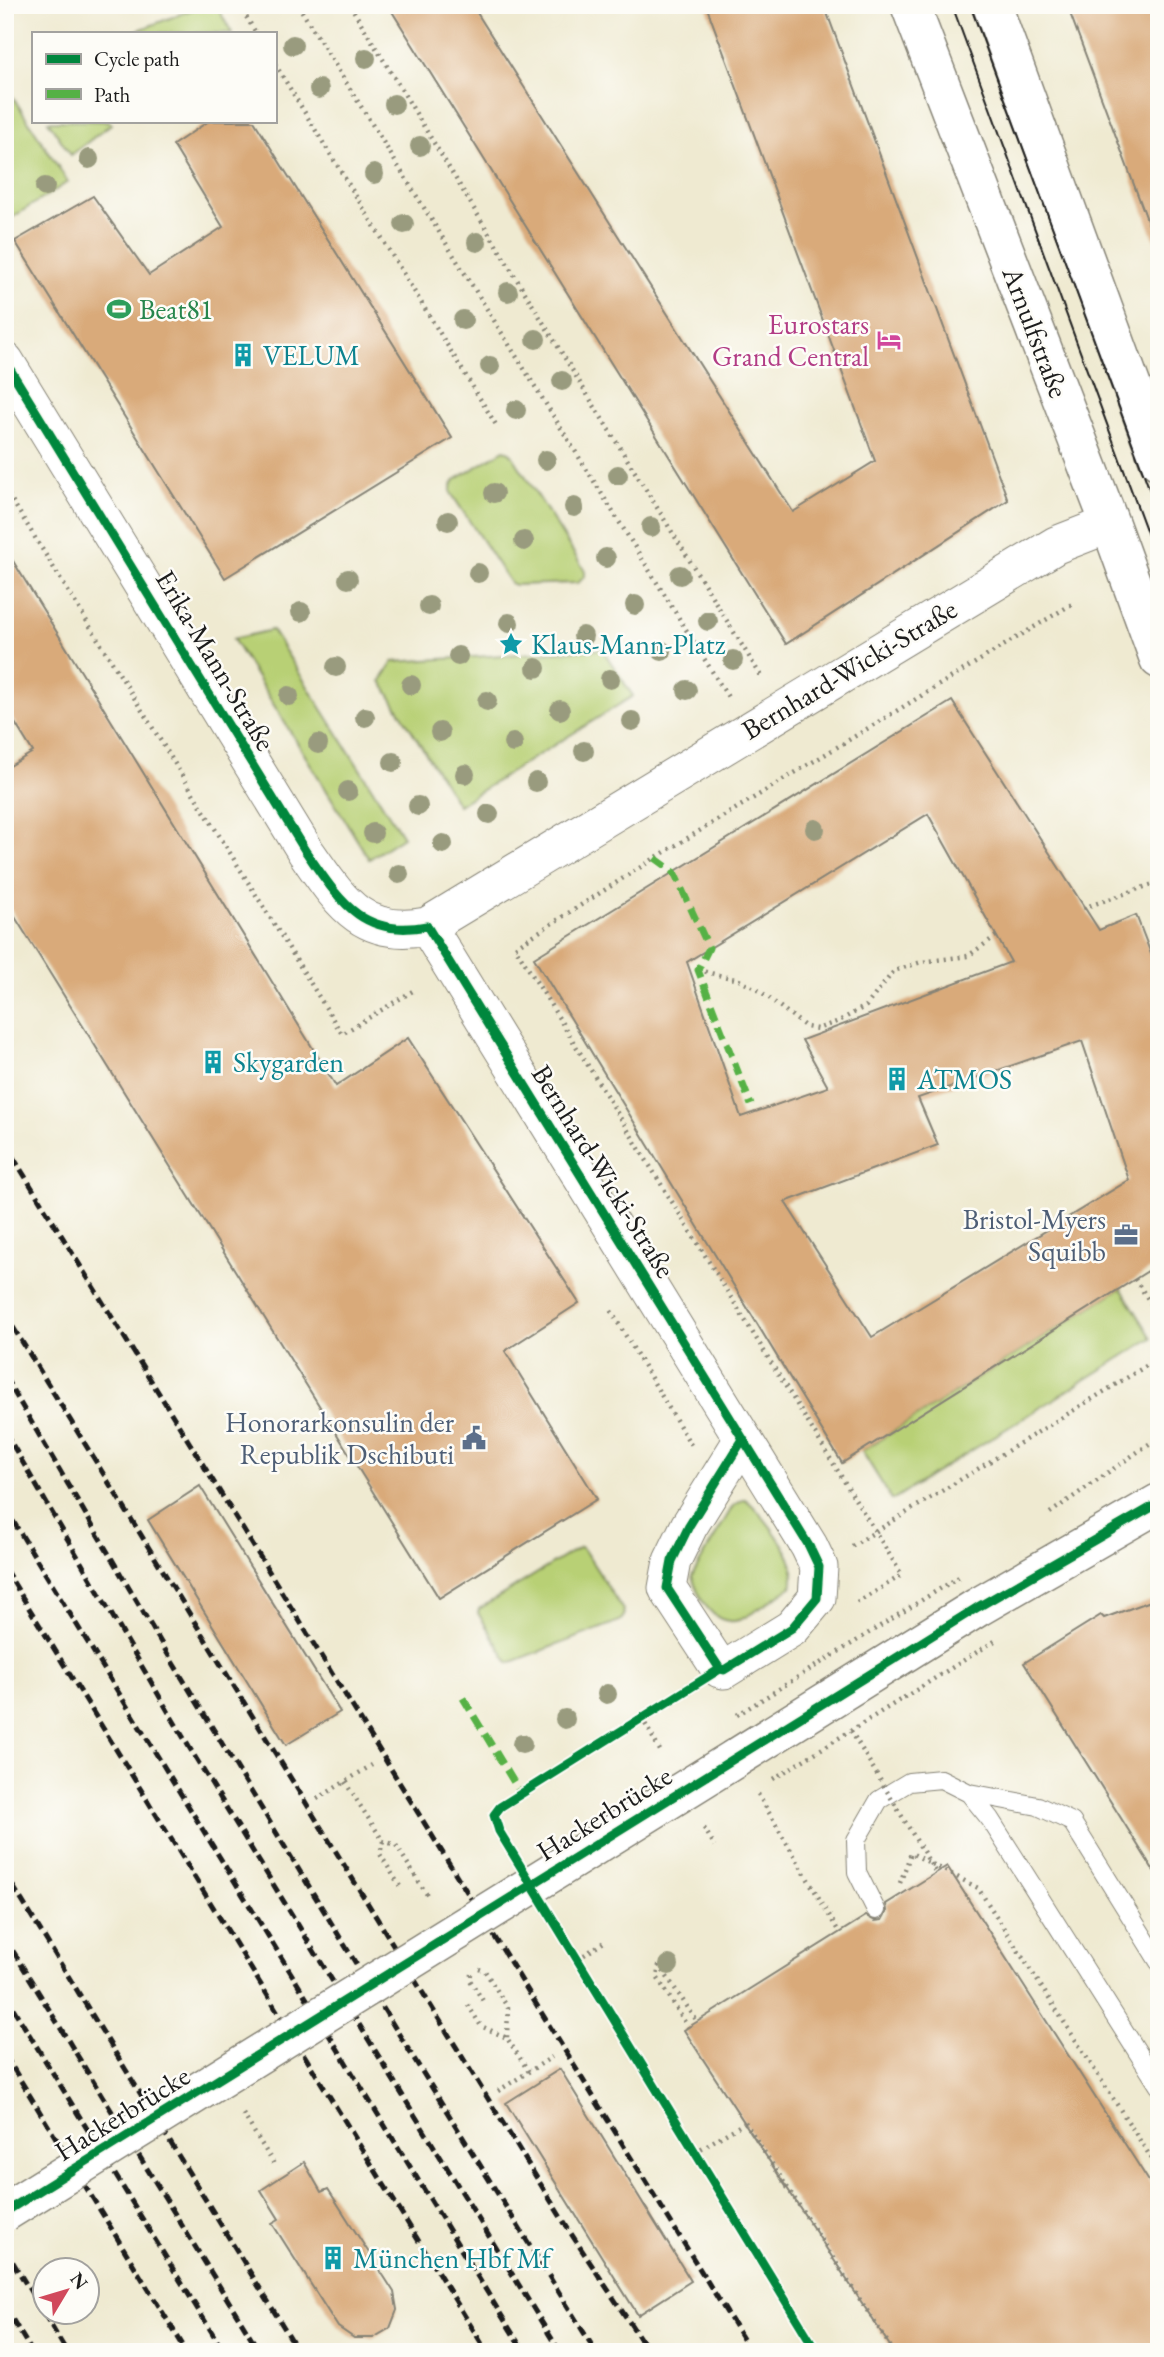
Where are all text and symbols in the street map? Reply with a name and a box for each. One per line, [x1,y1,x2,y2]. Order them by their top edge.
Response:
legend [32,32,276,122]
text: Cycle path [94,45,180,72]
text: Path [94,81,131,108]
street label: Arnulfstraße [994,261,1077,403]
place label: Beat81 [139,291,213,327]
sports icon: Beat81 [105,295,133,323]
place label: Eurostars Grand Central [712,306,869,374]
hotel icon: Eurostars Grand Central [875,326,903,354]
place label: VELUM [263,337,360,373]
building icon: VELUM [229,341,257,369]
street label: Erika-Mann-Straße [148,563,284,757]
street label: Bernhard-Wicki-Straße [735,591,963,747]
place label: Klaus-Mann-Platz [531,626,726,662]
place icon: Klaus-Mann-Platz [497,630,525,658]
place label: Skygarden [233,1044,344,1080]
building icon: Skygarden [199,1048,227,1076]
street label: Bernhard-Wicki-Straße [524,1058,684,1284]
place label: ATMOS [916,1061,1012,1097]
building icon: ATMOS [883,1065,911,1093]
place label: Bristol-Myers Squibb [963,1201,1106,1269]
office icon: Bristol-Myers Squibb [1112,1221,1140,1249]
place label: Honorarkonsulin der Republik Dschibuti [225,1404,455,1472]
public building icon: Honorarkonsulin der Republik Dschibuti [460,1424,488,1452]
street label: Hackerbrücke [530,1757,678,1869]
street label: Hackerbrücke [48,2057,196,2169]
place label: München Hbf Mf [353,2240,554,2276]
building icon: München Hbf Mf [319,2244,347,2272]
north arrow [32,2256,102,2326]
text: N [64,2267,94,2295]

